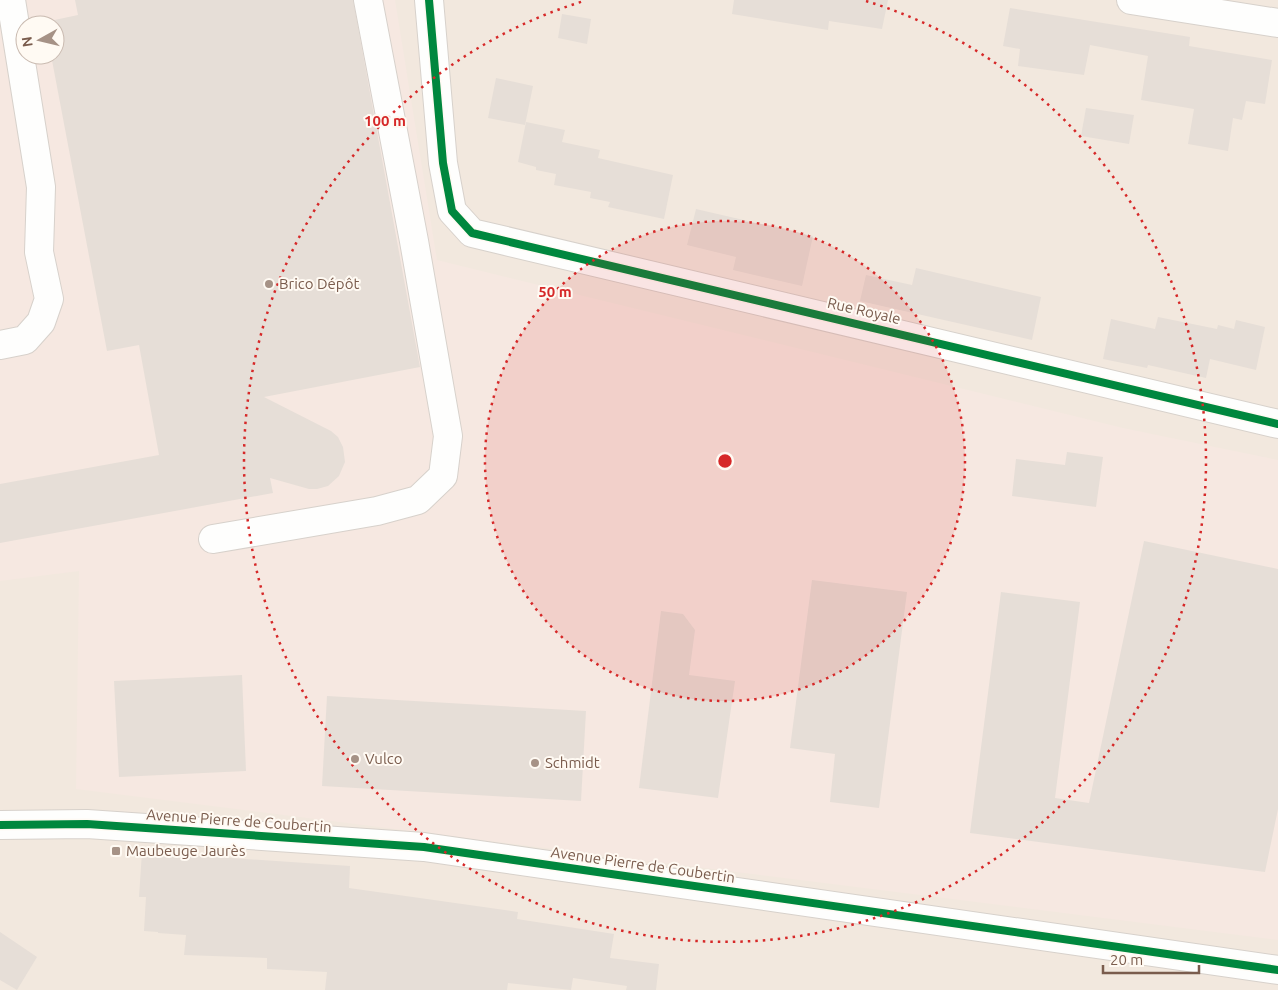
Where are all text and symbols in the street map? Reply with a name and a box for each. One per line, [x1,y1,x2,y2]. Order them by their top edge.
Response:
north arrow [15,15,65,65]
text: N [18,36,36,48]
text: 100 m [364,112,406,129]
place label: Brico Dépôt [279,275,359,292]
marker: Brico Dépôt [263,278,275,290]
text: 50 m [538,283,572,300]
street label: Rue Royale [826,294,902,327]
centre of rings [716,452,734,470]
place label: Vulco [365,750,403,767]
marker: Vulco [349,753,361,765]
place label: Schmidt [545,754,600,771]
marker: Schmidt [529,757,541,769]
street label: Avenue Pierre de Coubertin [146,806,332,835]
place label: Maubeuge Jaurès [126,842,245,859]
street label: Avenue Pierre de Coubertin [550,843,736,886]
marker: Maubeuge Jaurès [110,845,122,857]
scale bar [1103,942,1199,974]
text: 20 m [1110,951,1143,968]

